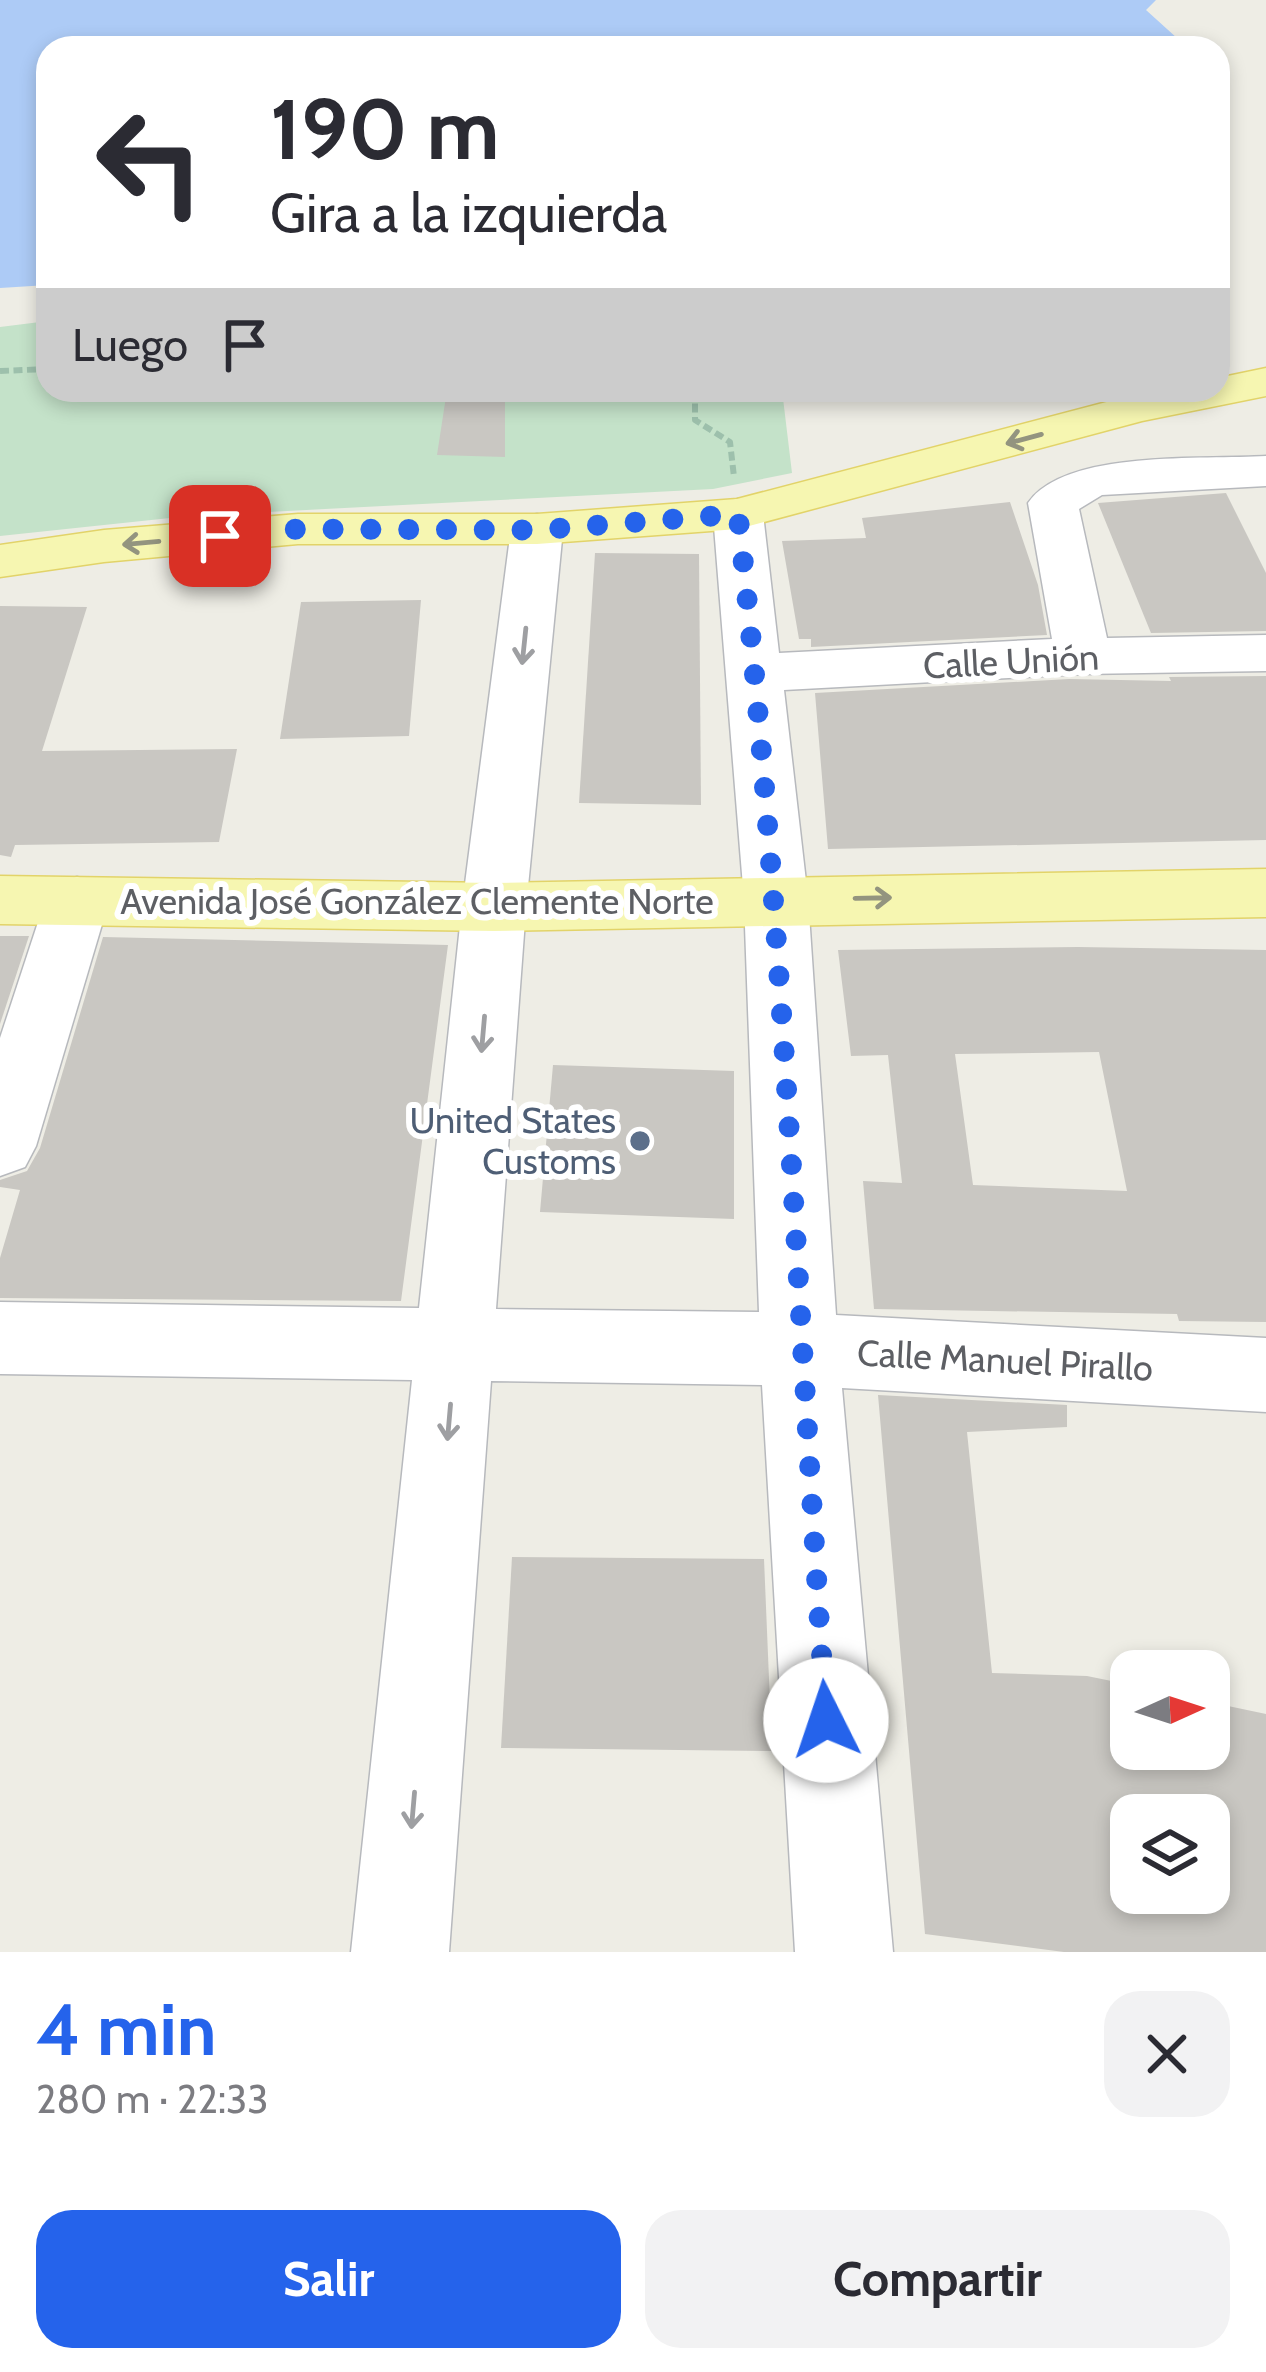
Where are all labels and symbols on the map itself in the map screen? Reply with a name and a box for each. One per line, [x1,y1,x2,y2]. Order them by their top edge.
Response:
one-way arrow [1006,430,1044,452]
pin [169,485,271,587]
one-way arrow [122,531,161,554]
one-way arrow [512,626,534,665]
street label: Calle Unión [922,634,1100,688]
street label: Avenida José González Clemente Norte [120,879,714,923]
one-way arrow [853,887,892,909]
one-way arrow [472,1013,495,1052]
place label: United States Customs [409,1098,616,1183]
marker: United States Customs [627,1128,653,1154]
street label: Calle Manuel Pirallo [856,1330,1154,1390]
one-way arrow [437,1402,460,1441]
north arrow [1110,1650,1230,1770]
position arrow [763,1657,889,1783]
one-way arrow [401,1790,424,1829]

